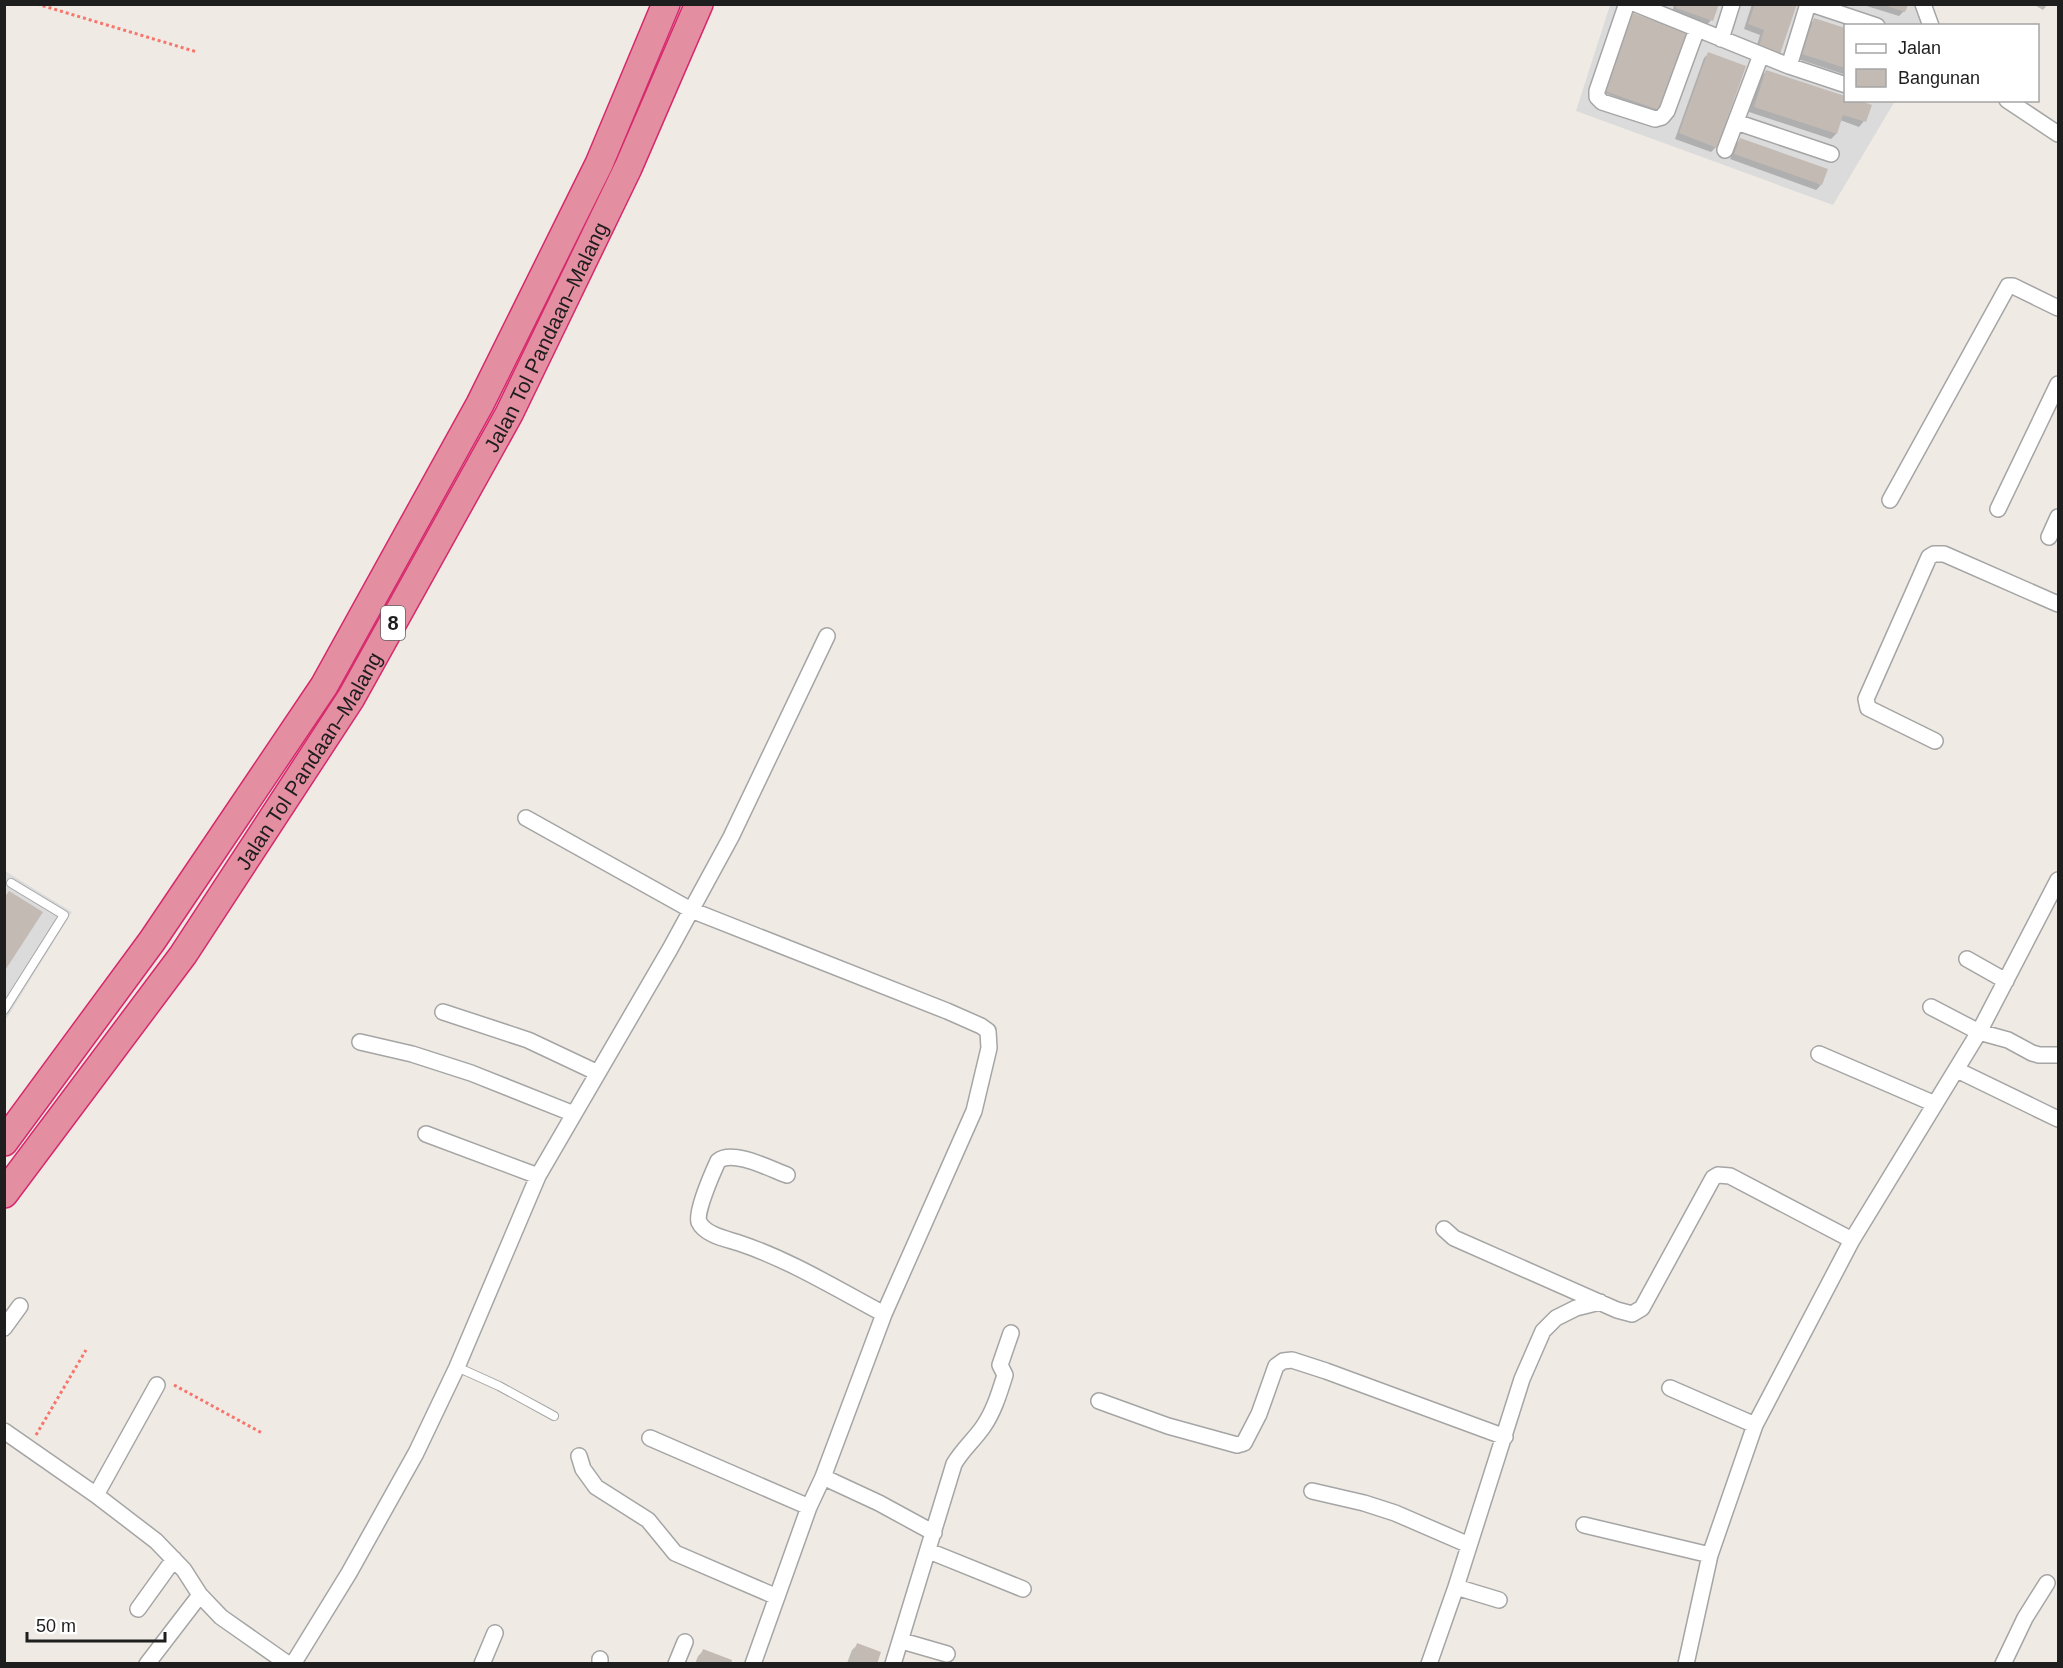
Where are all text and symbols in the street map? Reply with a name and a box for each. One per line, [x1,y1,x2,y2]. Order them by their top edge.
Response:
legend [1844,24,2039,102]
text: Jalan [1898,38,1941,58]
text: Bangunan [1898,68,1980,88]
street label: Jalan Tol Pandaan–Malang [479,218,612,456]
road number: 8 [381,606,405,640]
street label: Jalan Tol Pandaan–Malang [231,648,386,874]
scale bar [27,1605,165,1643]
text: 50 m [36,1616,76,1636]

